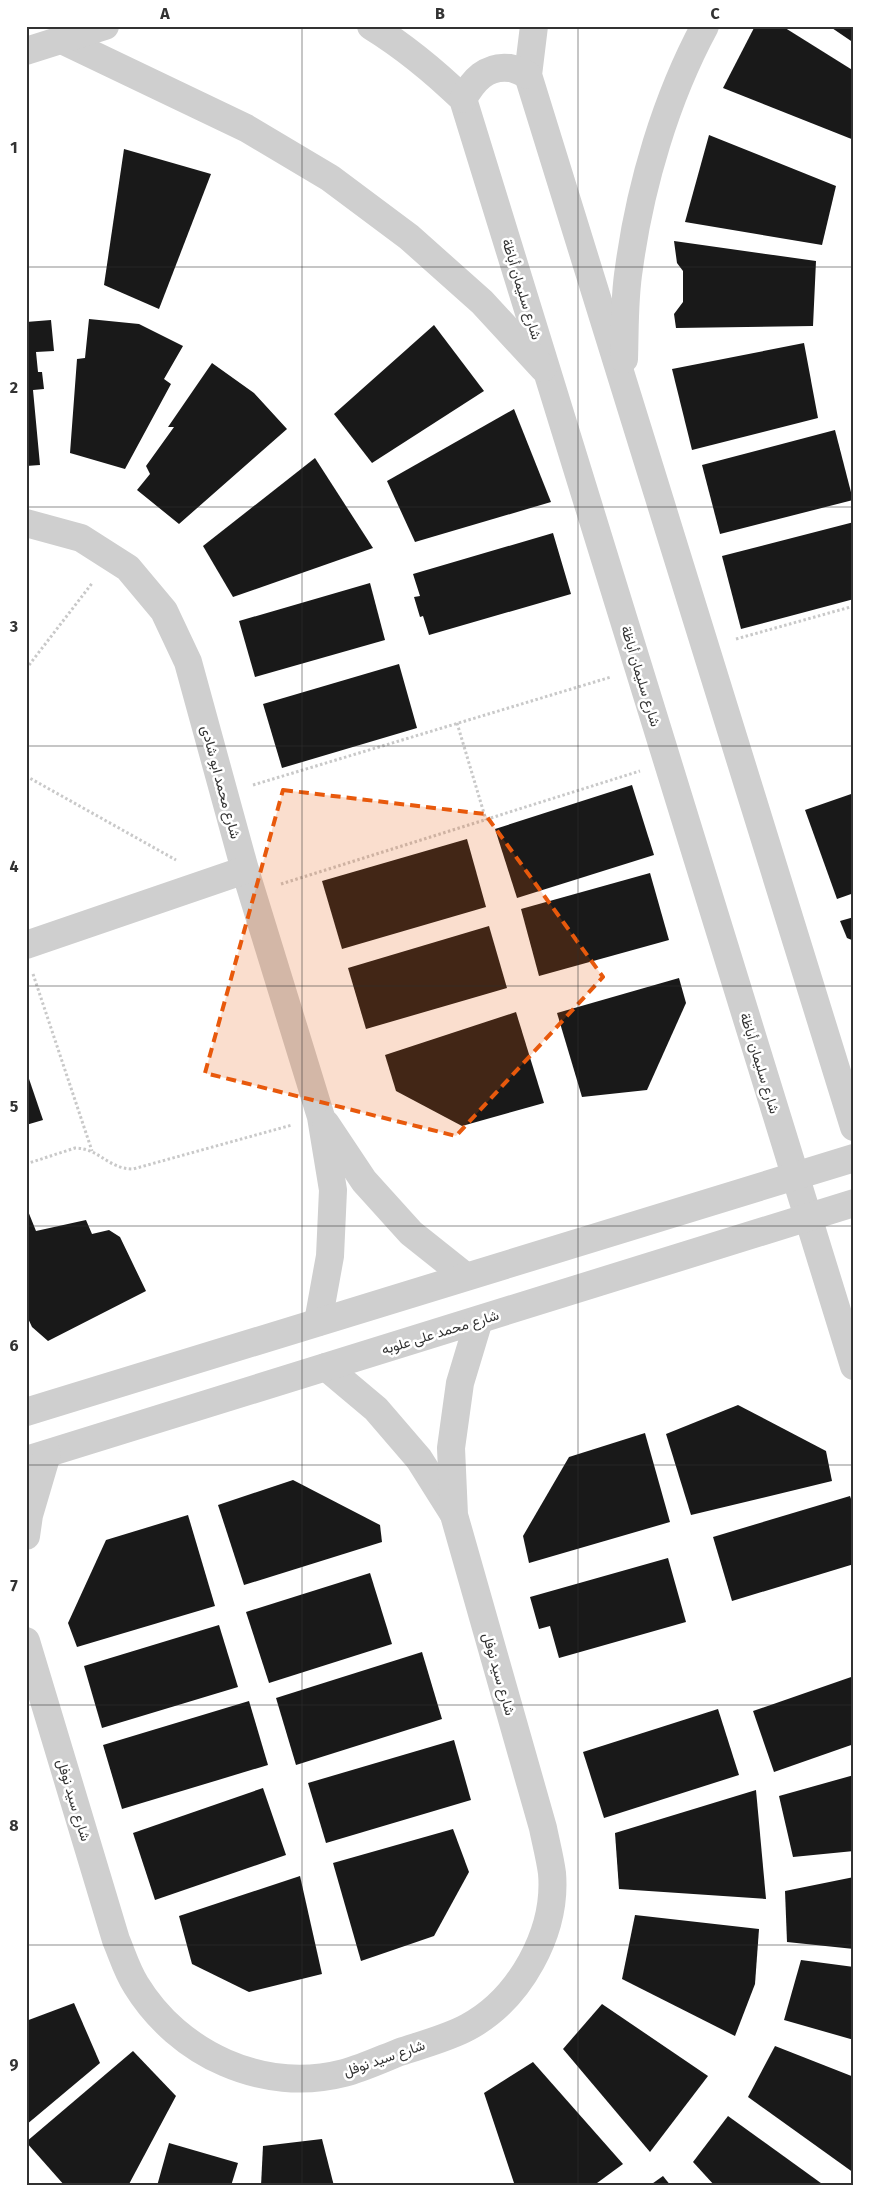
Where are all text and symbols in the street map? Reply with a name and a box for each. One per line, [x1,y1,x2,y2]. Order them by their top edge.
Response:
text: A [159,4,170,23]
text: B [435,4,445,23]
text: C [710,4,720,23]
text: 1 [10,138,18,157]
street label: شارع سليمان أباظة [496,237,545,342]
text: 2 [10,378,18,397]
text: 3 [9,617,18,636]
street label: شارع سليمان أباظة [615,624,664,729]
street label: شارع محمد ابو شادى [195,724,244,841]
text: 4 [9,857,19,876]
street label: شارع سليمان أباظة [734,1011,783,1116]
text: 5 [10,1097,19,1116]
street label: شارع محمد على علوبه [379,1307,502,1360]
text: 6 [9,1336,19,1355]
text: 7 [10,1576,18,1595]
street label: شارع سيد نوفل [477,1631,518,1718]
street label: شارع سيد نوفل [51,1757,94,1844]
text: 8 [9,1816,19,1835]
street label: شارع سيد نوفل [341,2037,428,2082]
text: 9 [10,2055,19,2074]

